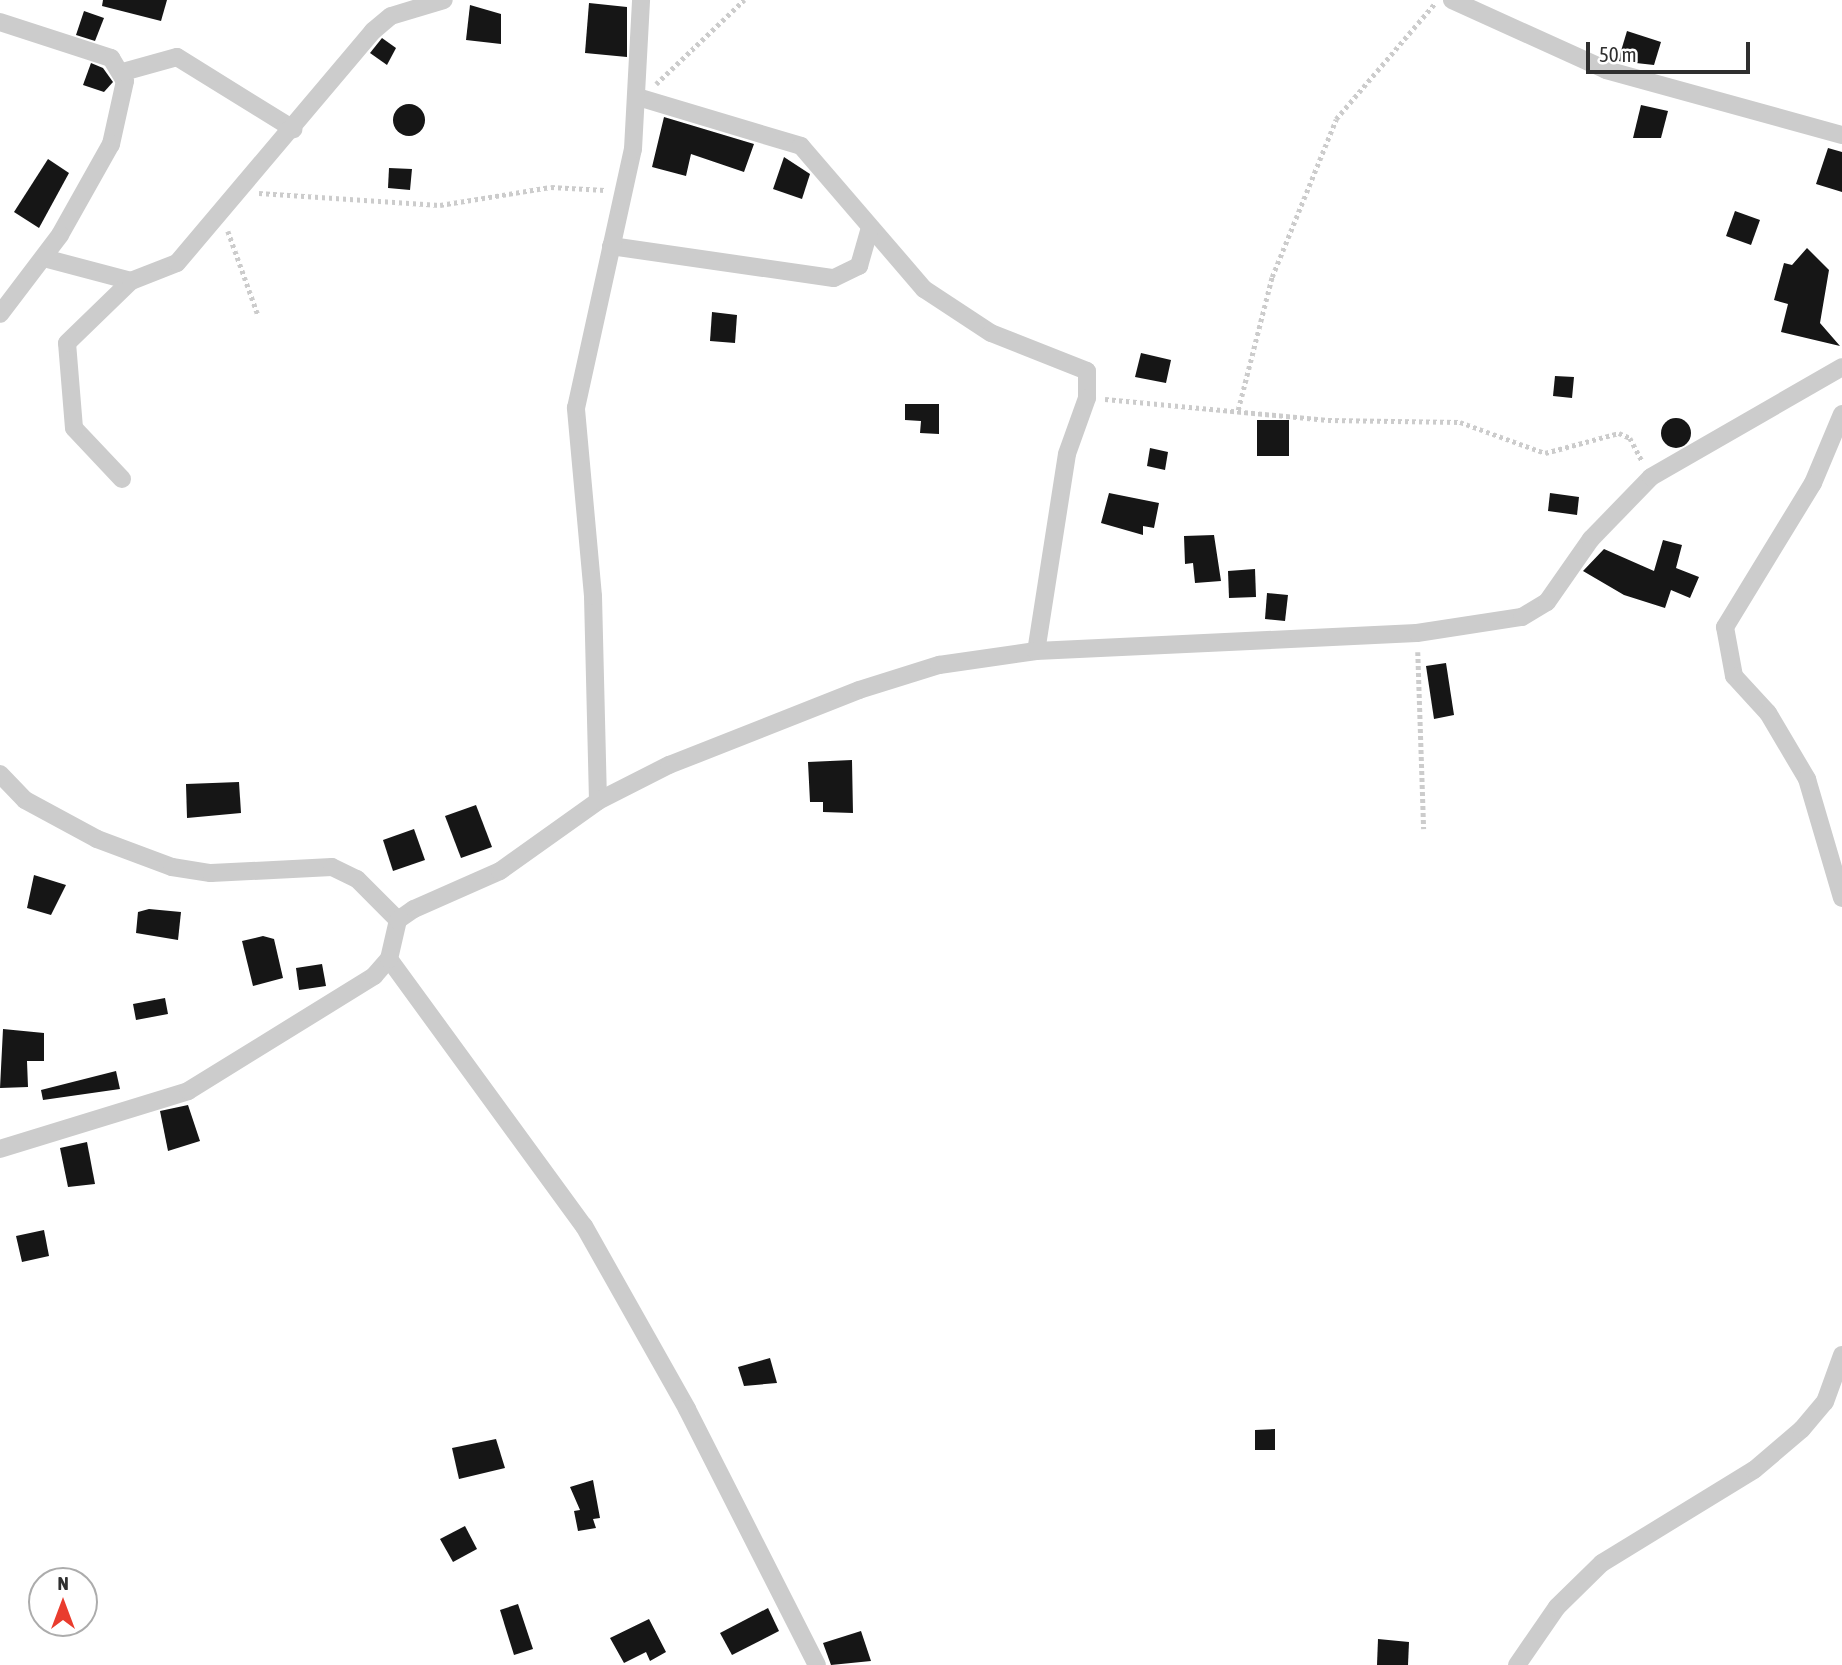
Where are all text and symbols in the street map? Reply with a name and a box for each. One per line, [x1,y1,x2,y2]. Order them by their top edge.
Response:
scale bar [1590,28,1755,72]
text: 50 m [1599,42,1637,66]
north arrow [28,1567,98,1637]
text: N [57,1572,69,1594]

